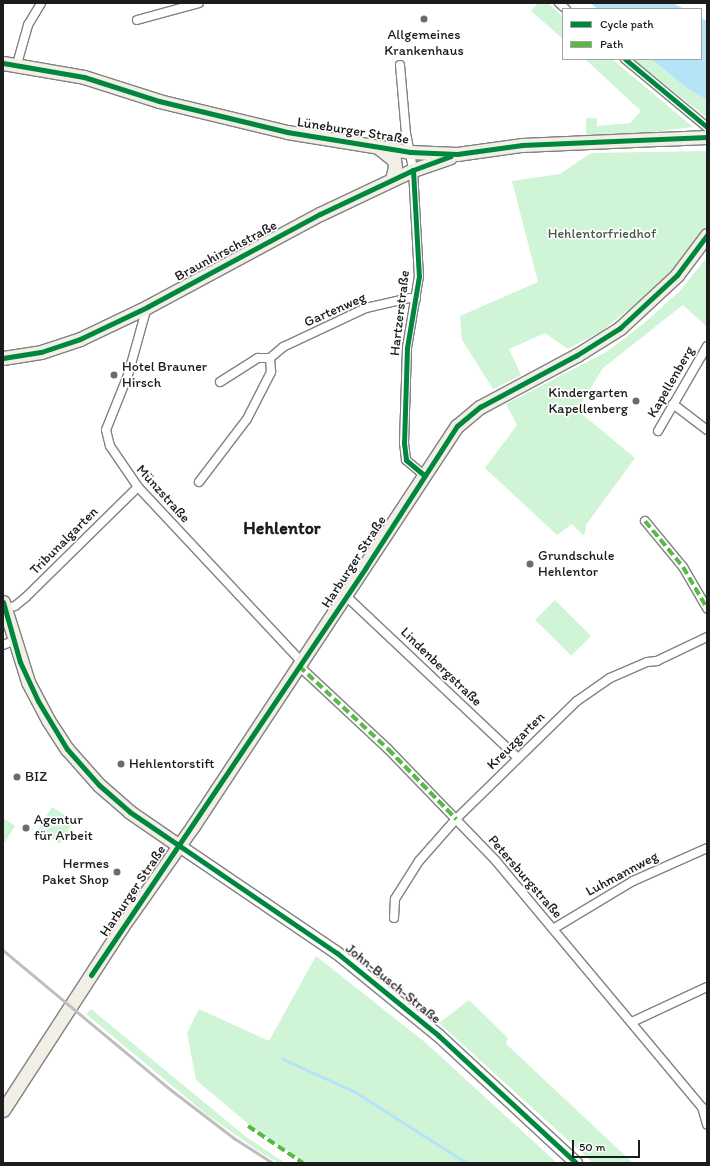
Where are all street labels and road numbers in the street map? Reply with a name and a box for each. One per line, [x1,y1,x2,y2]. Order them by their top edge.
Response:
street label: Lüneburger Straße [296,114,410,148]
street label: Braunhirschstraße [172,217,280,285]
street label: Hartzerstraße [386,269,414,357]
street label: Gartenweg [302,289,368,331]
street label: Kapellenberg [644,343,698,421]
street label: Münzstraße [133,461,193,527]
street label: Tribunalgarten [26,503,102,579]
street label: Harburger Straße [318,513,390,611]
street label: Lindenbergstraße [397,624,485,710]
street label: Kreuzgarten [484,709,548,773]
street label: Petersburgstraße [484,832,566,922]
street label: Harburger Straße [96,842,170,940]
street label: Luhmannweg [583,848,661,900]
street label: John-Busch-Straße [342,940,444,1028]

